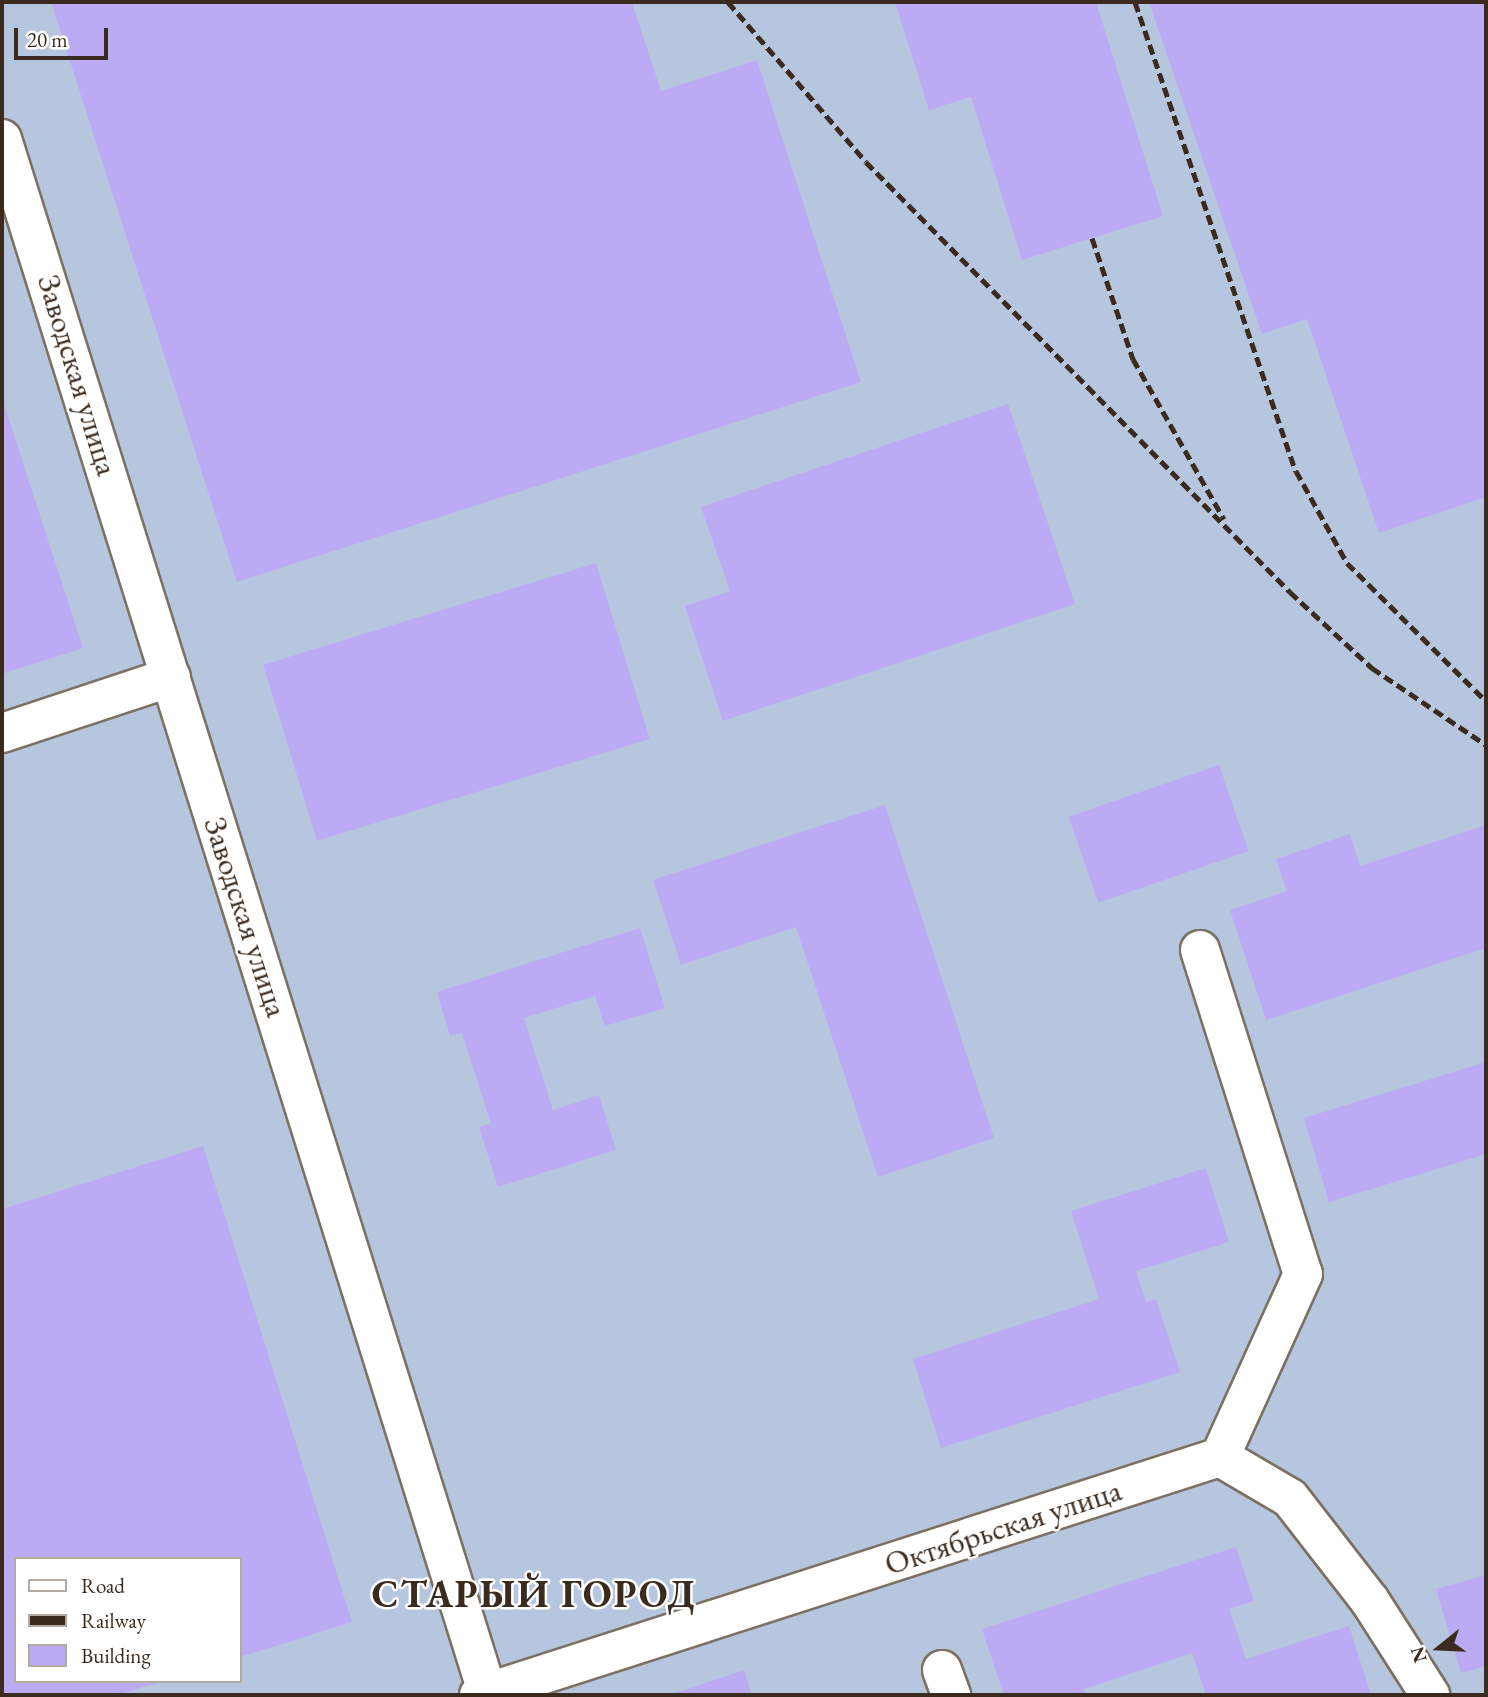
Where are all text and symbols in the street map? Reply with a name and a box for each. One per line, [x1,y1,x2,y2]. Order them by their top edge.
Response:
scale bar [18,14,112,58]
text: 20 m [27,26,68,53]
street label: Заводская улица [29,270,127,480]
street label: Заводская улица [196,812,296,1022]
street label: Октябрьская улица [880,1471,1126,1583]
legend [14,1557,242,1683]
district label: СТАРЫЙ ГОРОД [373,1571,695,1617]
text: Road [81,1572,125,1599]
text: Railway [81,1607,146,1634]
north arrow [1404,1613,1474,1683]
text: Building [81,1642,151,1669]
text: N [1404,1643,1433,1666]

